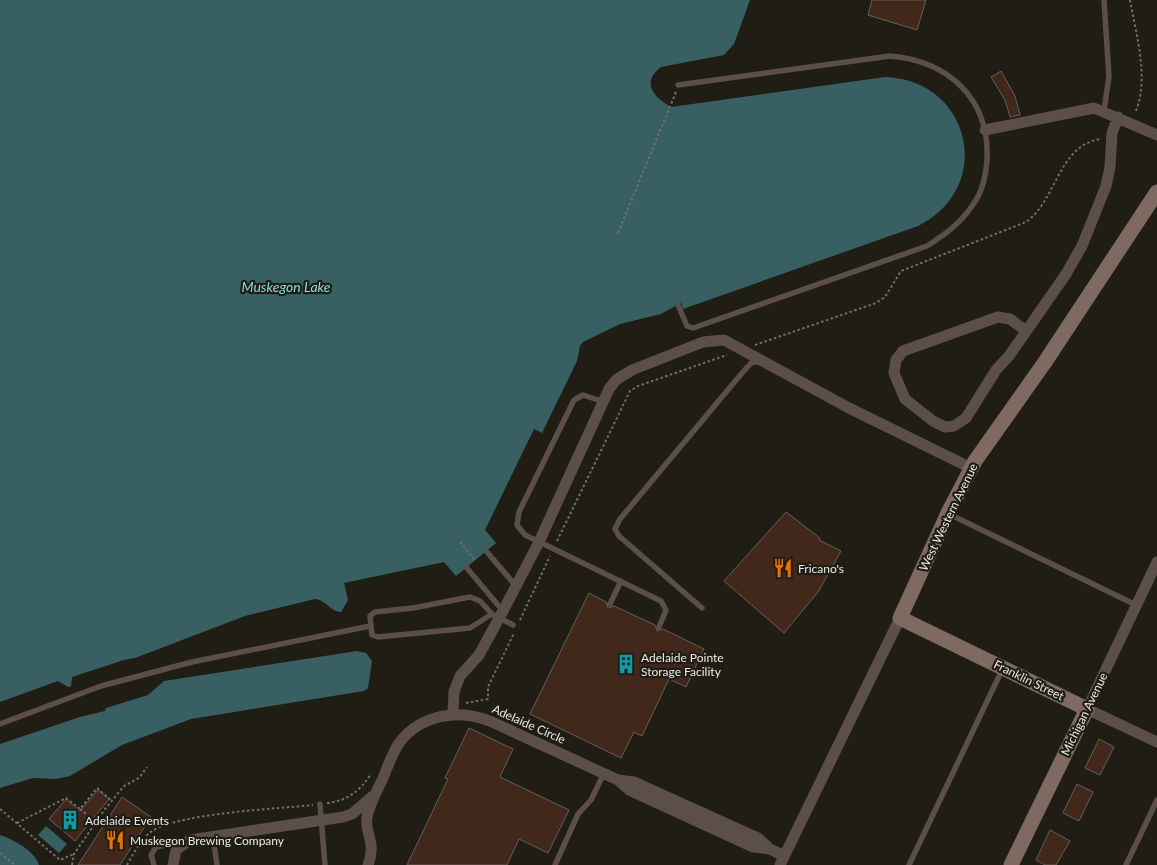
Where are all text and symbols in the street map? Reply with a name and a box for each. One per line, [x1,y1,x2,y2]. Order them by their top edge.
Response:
water label: Muskegon Lake [241,278,331,295]
street label: West Western Avenue [915,461,981,573]
restaurant icon: Fricano's [772,557,794,579]
place label: Fricano's [798,561,844,576]
place label: Adelaide Pointe Storage Facility [641,650,724,679]
building icon: Adelaide Pointe Storage Facility [615,653,637,675]
street label: Franklin Street [991,657,1067,704]
street label: Michigan Avenue [1057,670,1111,758]
street label: Adelaide Circle [490,701,568,747]
building icon: Adelaide Events [59,809,81,831]
place label: Adelaide Events [85,813,169,828]
restaurant icon: Muskegon Brewing Company [104,829,126,851]
place label: Muskegon Brewing Company [130,833,285,848]

